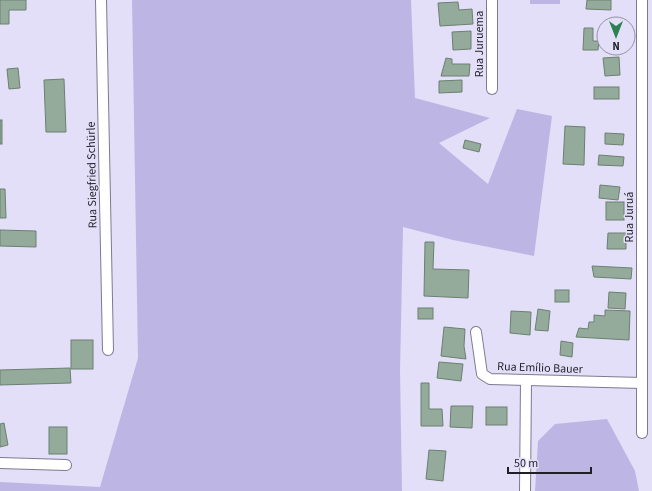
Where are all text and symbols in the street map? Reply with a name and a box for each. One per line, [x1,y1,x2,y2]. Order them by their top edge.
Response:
street label: Rua Juruema [471,11,488,77]
north arrow [596,16,636,56]
text: N [612,38,620,53]
street label: Rua Siegfried Schürle [83,121,101,229]
street label: Rua Juruá [621,192,638,242]
street label: Rua Emílio Bauer [497,358,584,378]
scale bar [508,449,591,475]
text: 50 m [514,455,538,472]

